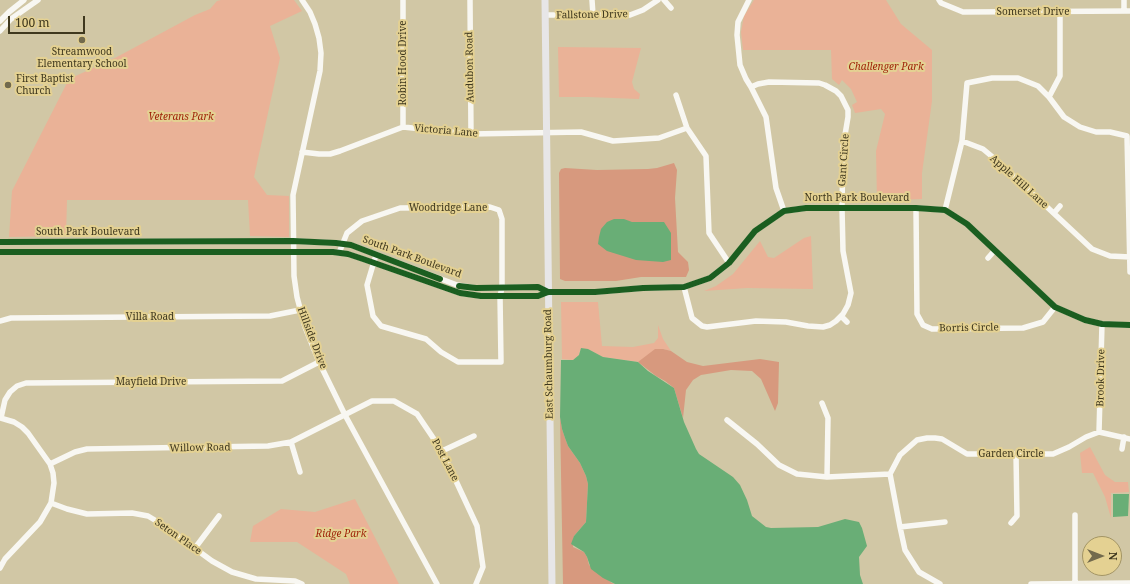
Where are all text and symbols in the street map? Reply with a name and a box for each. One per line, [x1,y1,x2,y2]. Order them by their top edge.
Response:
street label: Somerset Drive [996,6,1070,18]
scale bar [10,8,87,34]
street label: Fallstone Drive [556,8,628,22]
text: 100 m [15,14,50,31]
street label: Robin Hood Drive [397,20,409,106]
street label: Audubon Road [463,32,477,102]
marker: Streamwood Elementary School [77,35,87,45]
place label: Streamwood Elementary School [37,46,127,70]
park label: Challenger Park [848,61,924,73]
place label: First Baptist Church [16,73,73,96]
marker: First Baptist Church [3,80,13,90]
park label: Veterans Park [148,111,214,123]
street label: Victoria Lane [414,122,478,140]
street label: Gant Circle [836,133,852,187]
street label: Apple Hill Lane [988,153,1050,211]
street label: North Park Boulevard [805,192,909,204]
street label: Woodridge Lane [409,202,487,214]
street label: South Park Boulevard [36,226,140,238]
street label: South Park Boulevard [361,234,463,280]
street label: Hillside Drive [295,305,329,371]
street label: East Schaumburg Road [542,309,556,419]
street label: Villa Road [126,311,174,323]
street label: Borris Circle [939,321,999,335]
street label: Brook Drive [1094,349,1108,407]
street label: Mayfield Drive [116,376,186,388]
street label: Post Lane [429,437,461,483]
street label: Willow Road [169,441,231,455]
street label: Garden Circle [978,448,1044,460]
street label: Seton Place [152,517,204,557]
park label: Ridge Park [316,528,366,540]
north arrow [1082,536,1122,576]
text: N [1106,552,1121,560]

